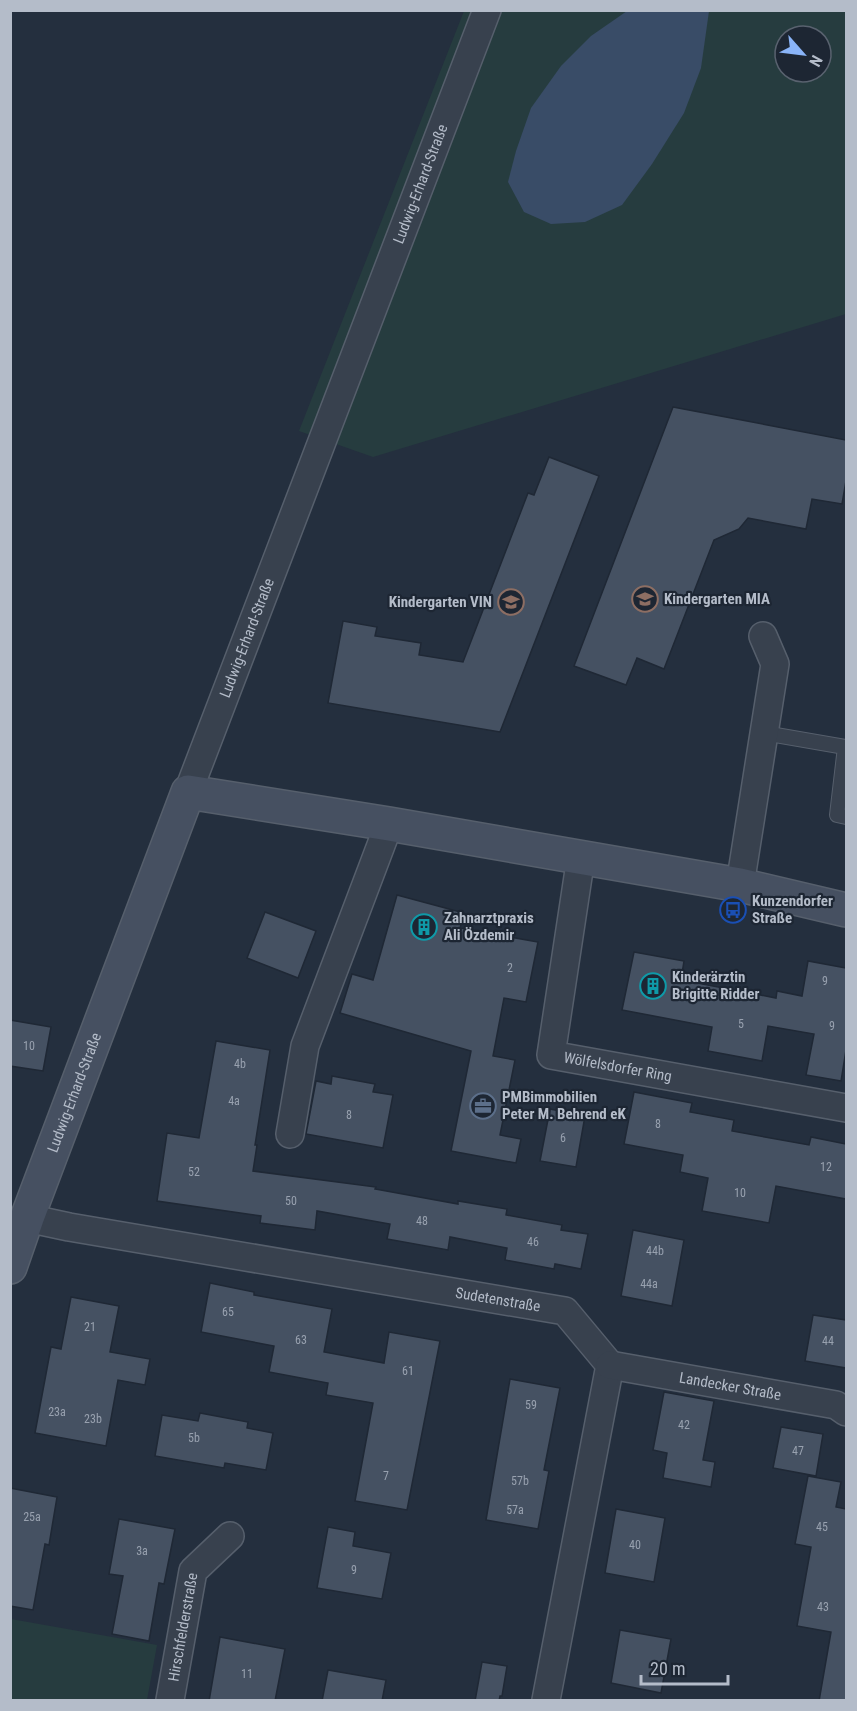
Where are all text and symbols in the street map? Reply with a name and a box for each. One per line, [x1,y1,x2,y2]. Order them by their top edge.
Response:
north arrow [773,24,833,84]
text: N [805,52,826,70]
street label: Ludwig-Erhard-Straße [389,122,452,246]
street label: Ludwig-Erhard-Straße [216,576,278,700]
school or university icon: Kindergarten MIA [630,584,660,614]
school or university icon: Kindergarten VIN [496,587,526,617]
place label: Kindergarten MIA [664,590,770,608]
place label: Kindergarten VIN [389,593,492,611]
place label: Kunzendorfer Straße [752,892,833,927]
bus stop icon: Kunzendorfer Straße [718,895,748,925]
place label: Zahnarztpraxis Ali Özdemir [444,909,534,944]
building icon: Zahnarztpraxis Ali Özdemir [409,912,439,942]
house number: 2 [507,961,513,975]
place label: Kinderärztin Brigitte Ridder [672,968,759,1003]
building icon: Kinderärztin Brigitte Ridder [638,971,668,1001]
house number: 9 [822,974,828,988]
house number: 5 [738,1017,744,1031]
house number: 9 [829,1019,835,1033]
street label: Ludwig-Erhard-Straße [44,1030,105,1155]
house number: 10 [23,1039,35,1053]
street label: Wölfelsdorfer Ring [562,1048,673,1086]
house number: 4b [234,1057,246,1071]
place label: PMBimmobilien Peter M. Behrend eK [502,1088,626,1123]
office icon: PMBimmobilien Peter M. Behrend eK [468,1091,498,1121]
house number: 4a [228,1094,240,1108]
house number: 8 [346,1108,352,1122]
house number: 8 [655,1117,661,1131]
house number: 6 [560,1131,566,1145]
house number: 12 [820,1160,832,1174]
house number: 52 [188,1165,200,1179]
house number: 10 [734,1186,746,1200]
house number: 50 [285,1194,297,1208]
house number: 48 [416,1214,428,1228]
house number: 46 [527,1235,539,1249]
house number: 44b [646,1244,664,1258]
house number: 44a [640,1277,658,1291]
street label: Sudetenstraße [454,1284,542,1316]
house number: 65 [222,1305,234,1319]
house number: 21 [84,1320,96,1334]
house number: 63 [295,1333,307,1347]
house number: 44 [822,1334,834,1348]
house number: 61 [402,1364,414,1378]
street label: Landecker Straße [678,1368,783,1404]
house number: 59 [525,1398,537,1412]
house number: 23a [48,1405,66,1419]
house number: 23b [84,1412,102,1426]
house number: 42 [678,1418,690,1432]
house number: 5b [188,1431,200,1445]
house number: 47 [792,1444,804,1458]
house number: 7 [383,1469,389,1483]
house number: 57b [511,1474,529,1488]
house number: 57a [506,1503,524,1517]
house number: 25a [23,1510,41,1524]
house number: 45 [816,1520,828,1534]
house number: 40 [629,1538,641,1552]
house number: 3a [136,1544,148,1558]
house number: 9 [351,1563,357,1577]
street label: Hirschfelderstraße [164,1571,202,1683]
house number: 43 [817,1600,829,1614]
scale bar [641,1648,728,1686]
text: 20 m [650,1658,685,1679]
house number: 11 [241,1667,253,1681]

